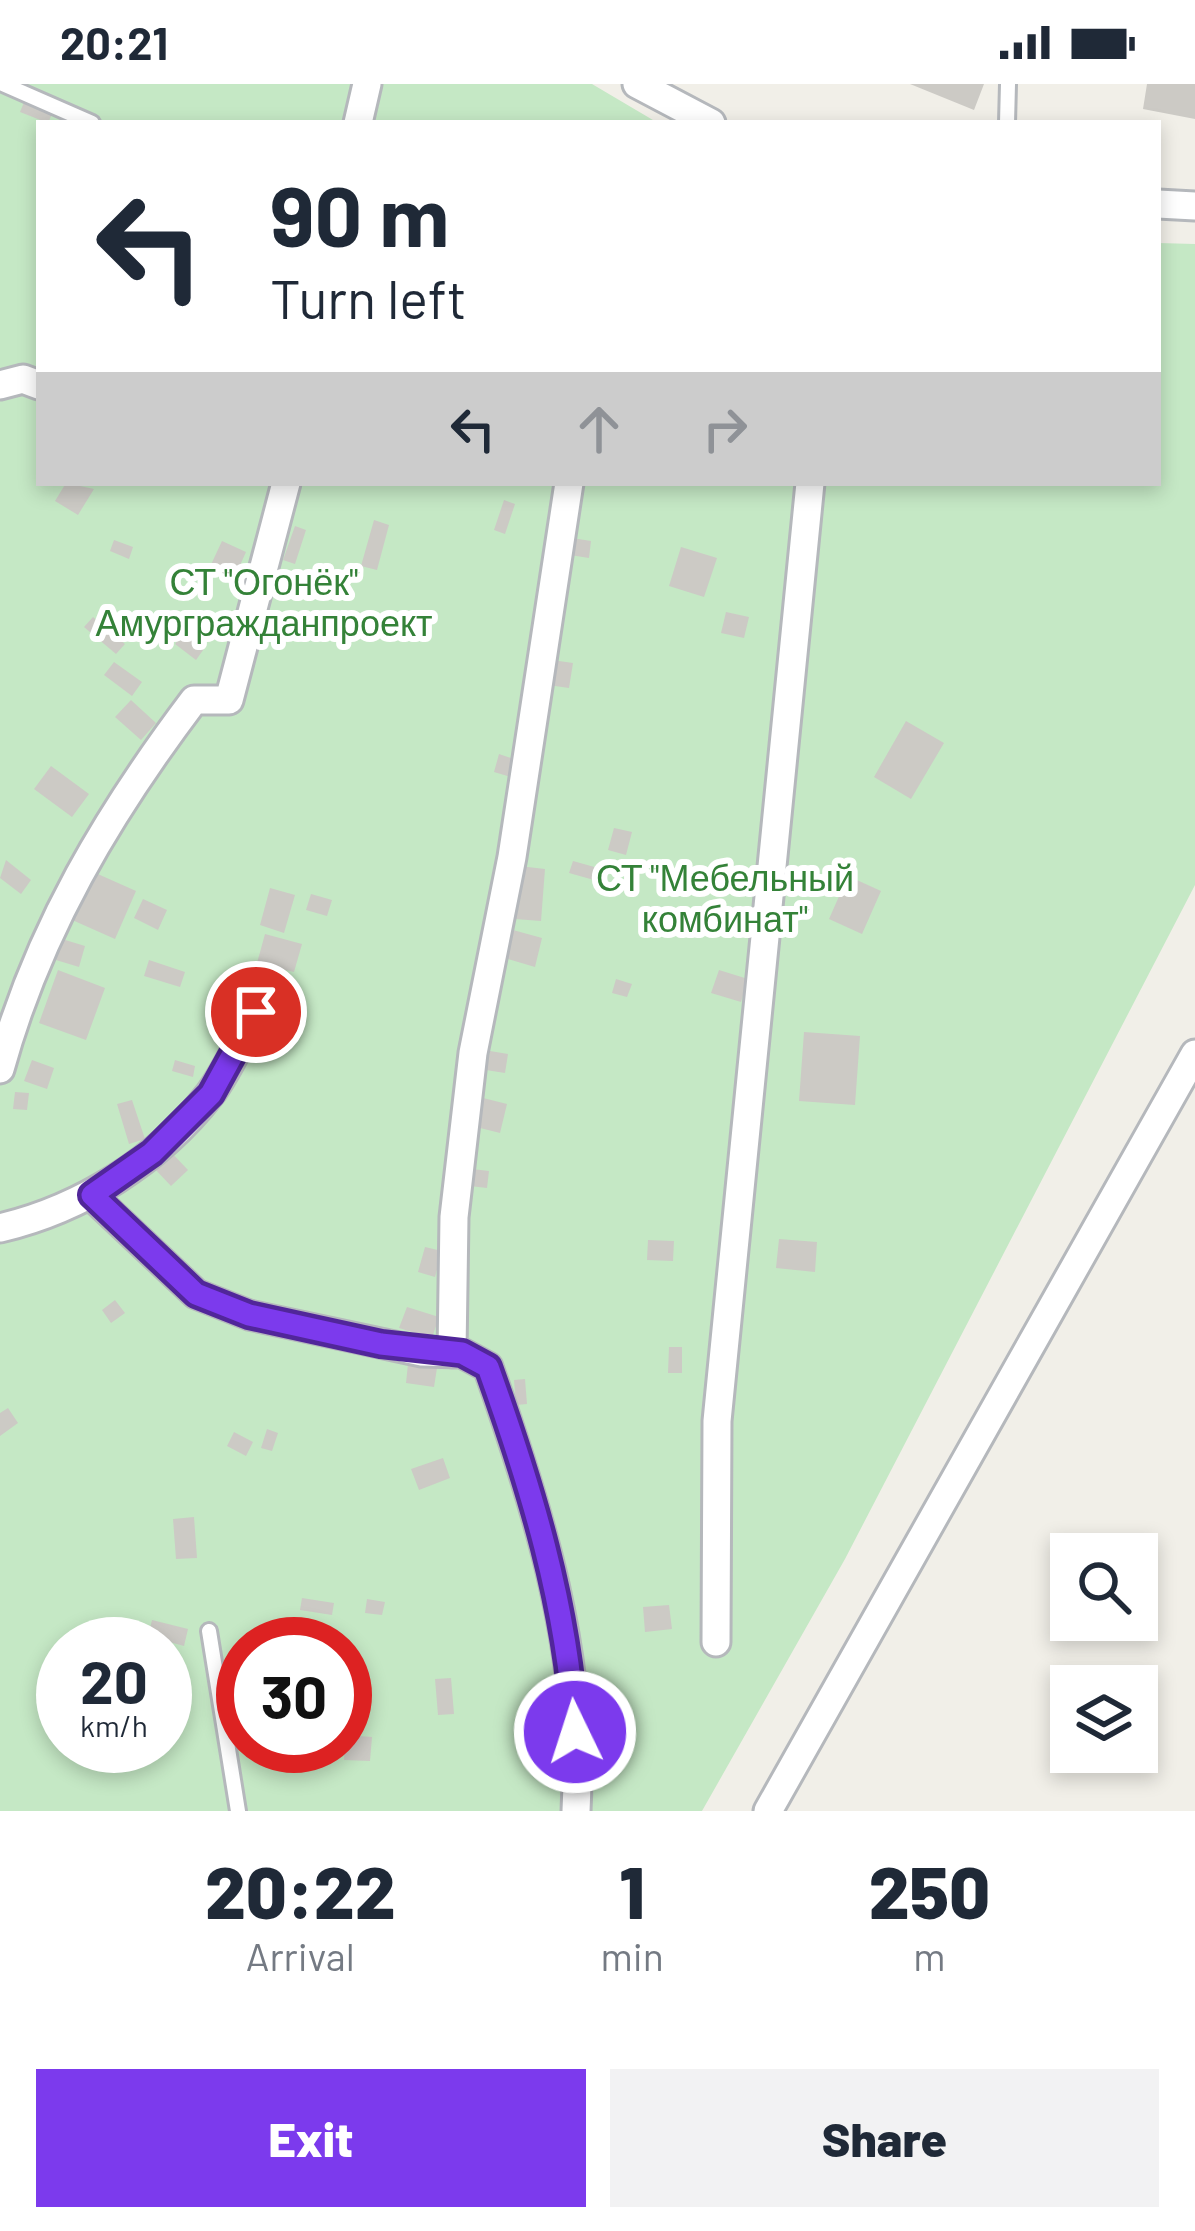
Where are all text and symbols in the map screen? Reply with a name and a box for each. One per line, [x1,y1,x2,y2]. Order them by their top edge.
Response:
text: 20:21 [60,15,168,69]
text: 90 m [270,163,449,264]
icon: left [72,168,228,324]
text: Turn left [270,265,467,330]
icon: left [440,396,506,462]
icon: ahead [566,396,632,462]
icon: right [692,396,758,462]
park label: СТ "Огонёк" Амургражданпроект [95,559,433,644]
park label: СТ "Мебельный комбинат" [596,855,854,939]
pin [205,961,307,1063]
icon: arrive [223,979,289,1045]
map controls [1050,1533,1158,1773]
button: search [1050,1533,1158,1641]
speed limit sign: 30 [216,1617,372,1773]
text: 20 [80,1644,148,1716]
button: layers [1050,1665,1158,1773]
position arrow [512,1669,638,1795]
text: km/h [80,1707,148,1743]
text: 20:22 [205,1847,396,1933]
text: 1 [619,1847,645,1933]
text: 250 [869,1847,990,1933]
text: Arrival [246,1932,355,1979]
text: min [601,1932,664,1979]
text: m [913,1932,945,1979]
button: Exit [36,2069,586,2207]
button: Share [610,2069,1159,2207]

